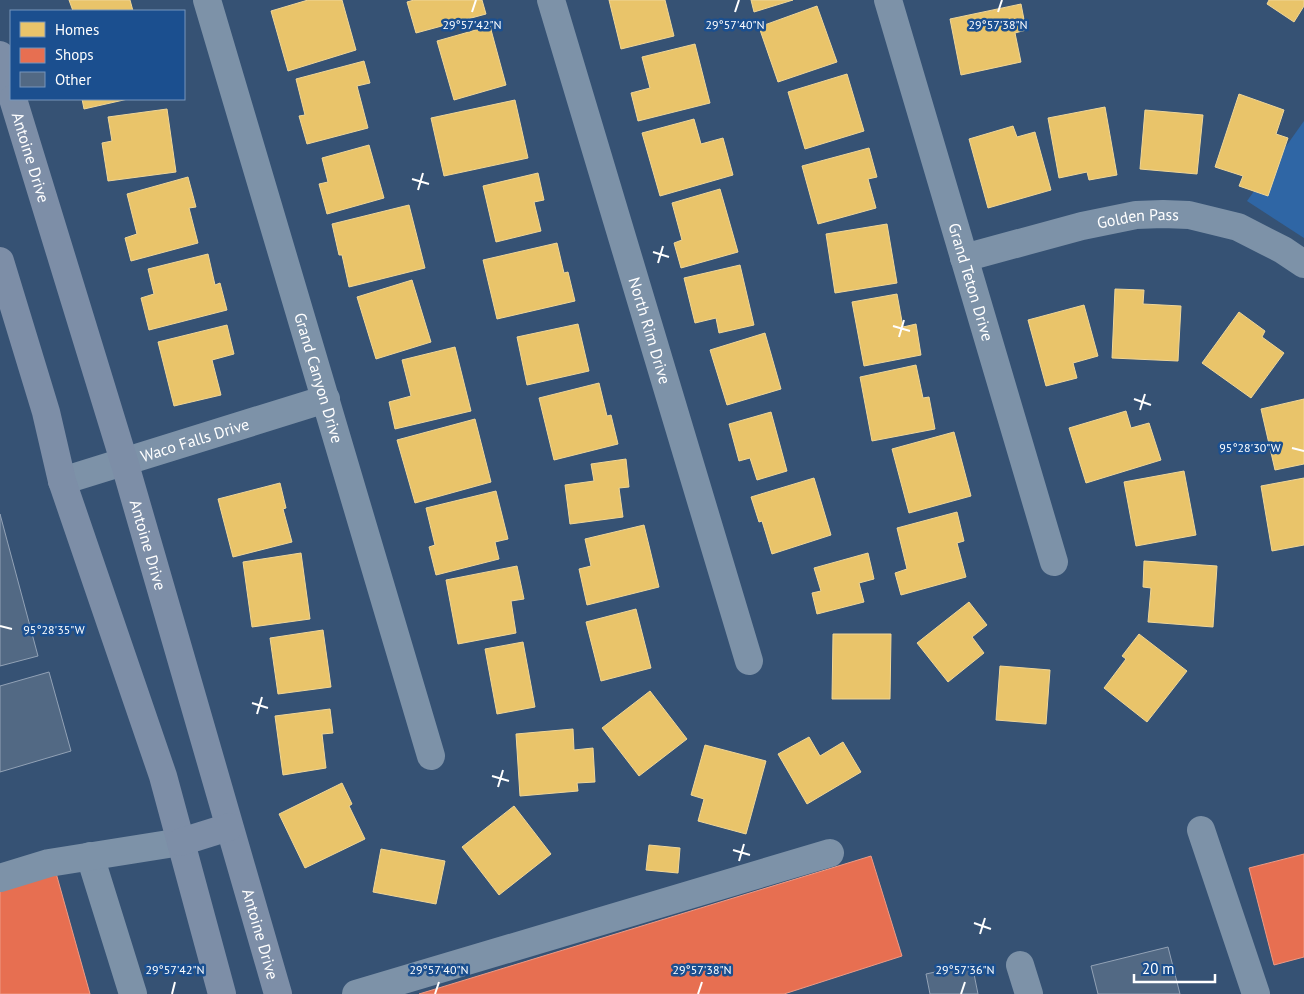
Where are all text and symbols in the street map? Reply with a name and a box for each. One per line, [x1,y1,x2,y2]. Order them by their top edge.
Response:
legend [10,10,185,100]
text: 29°57'42"N [442,17,502,32]
text: 29°57'40"N [705,17,765,32]
text: 29°57'38"N [968,17,1028,32]
text: Homes [55,20,99,39]
text: Shops [55,45,94,64]
text: Other [55,70,91,89]
street label: Antoine Drive [8,110,54,205]
street label: Golden Pass [1095,204,1180,233]
street label: Grand Teton Drive [944,221,998,343]
street label: North Rim Drive [625,275,675,386]
street label: Grand Canyon Drive [290,310,348,445]
street label: Waco Falls Drive [138,413,252,466]
text: 95°28'30"W [1219,440,1281,455]
street label: Antoine Drive [126,497,171,593]
text: 95°28'35"W [23,622,85,637]
street label: Antoine Drive [238,886,283,982]
scale bar [1134,952,1215,984]
text: 20 m [1142,959,1175,978]
text: 29°57'42"N [145,962,205,977]
text: 29°57'40"N [409,962,469,977]
text: 29°57'38"N [672,962,732,977]
text: 29°57'36"N [935,962,995,977]

